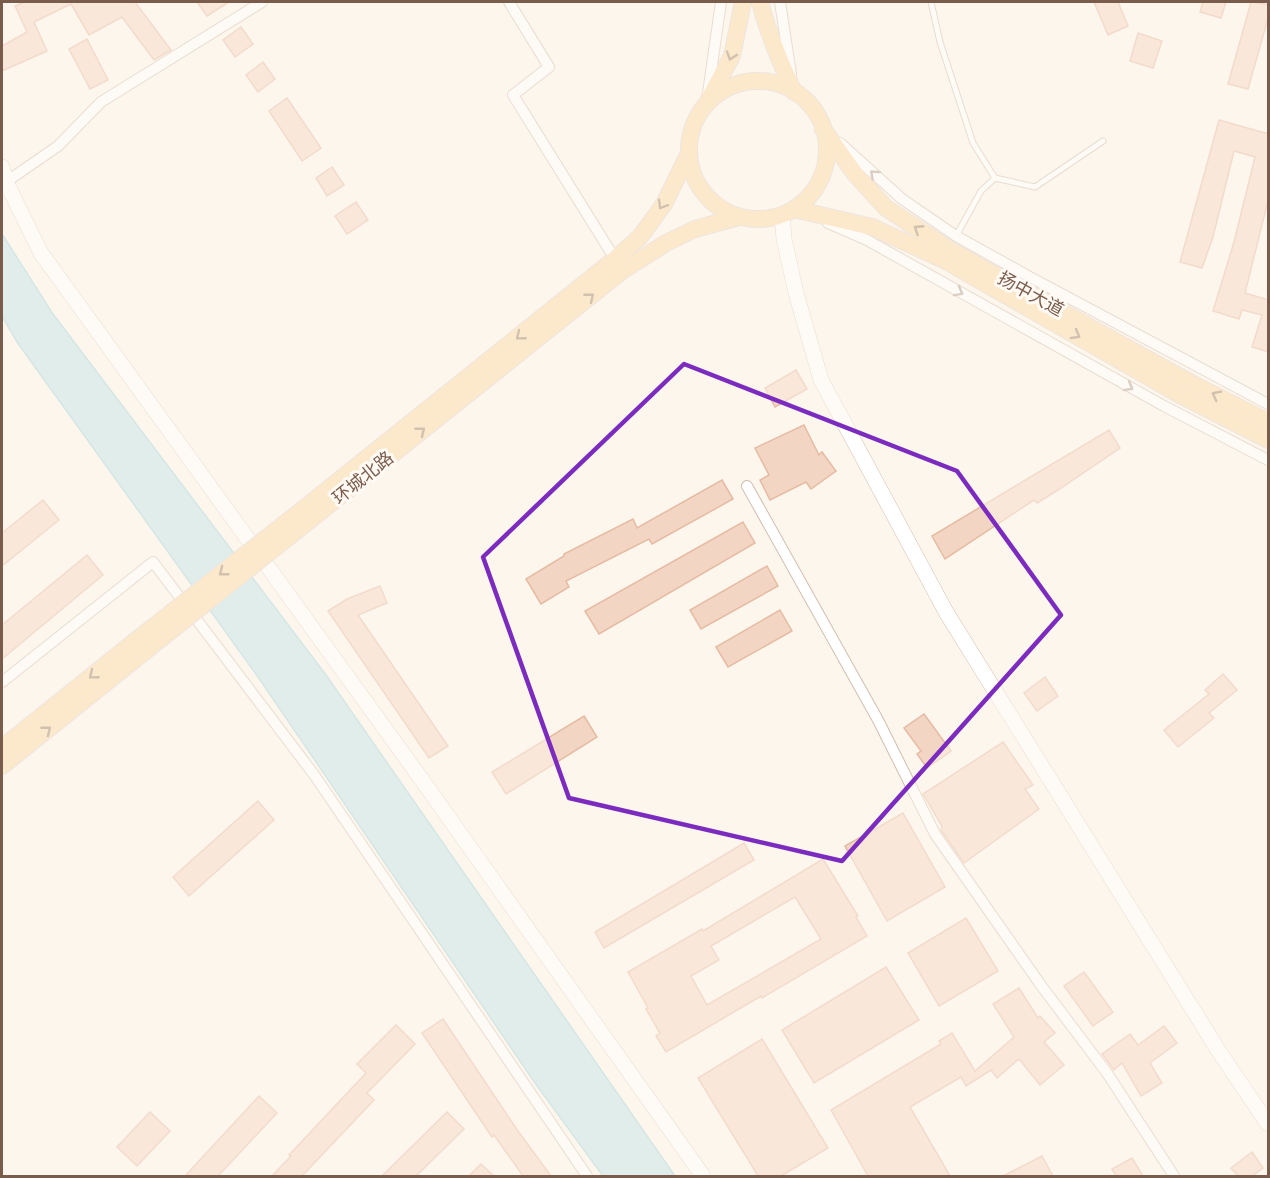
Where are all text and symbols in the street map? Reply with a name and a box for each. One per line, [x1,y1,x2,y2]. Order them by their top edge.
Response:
one-way arrow [725,50,738,60]
one-way arrow [870,170,881,181]
one-way arrow [658,199,670,209]
one-way arrow [914,224,924,236]
street label: 扬中大道 [995,266,1068,320]
one-way arrow [953,285,963,296]
one-way arrow [583,293,594,304]
one-way arrow [1069,328,1080,340]
one-way arrow [515,329,526,340]
one-way arrow [1123,380,1133,391]
one-way arrow [1212,391,1223,403]
one-way arrow [414,428,425,439]
street label: 环城北路 [327,446,397,508]
one-way arrow [219,565,230,576]
one-way arrow [89,667,100,678]
one-way arrow [40,726,51,737]

